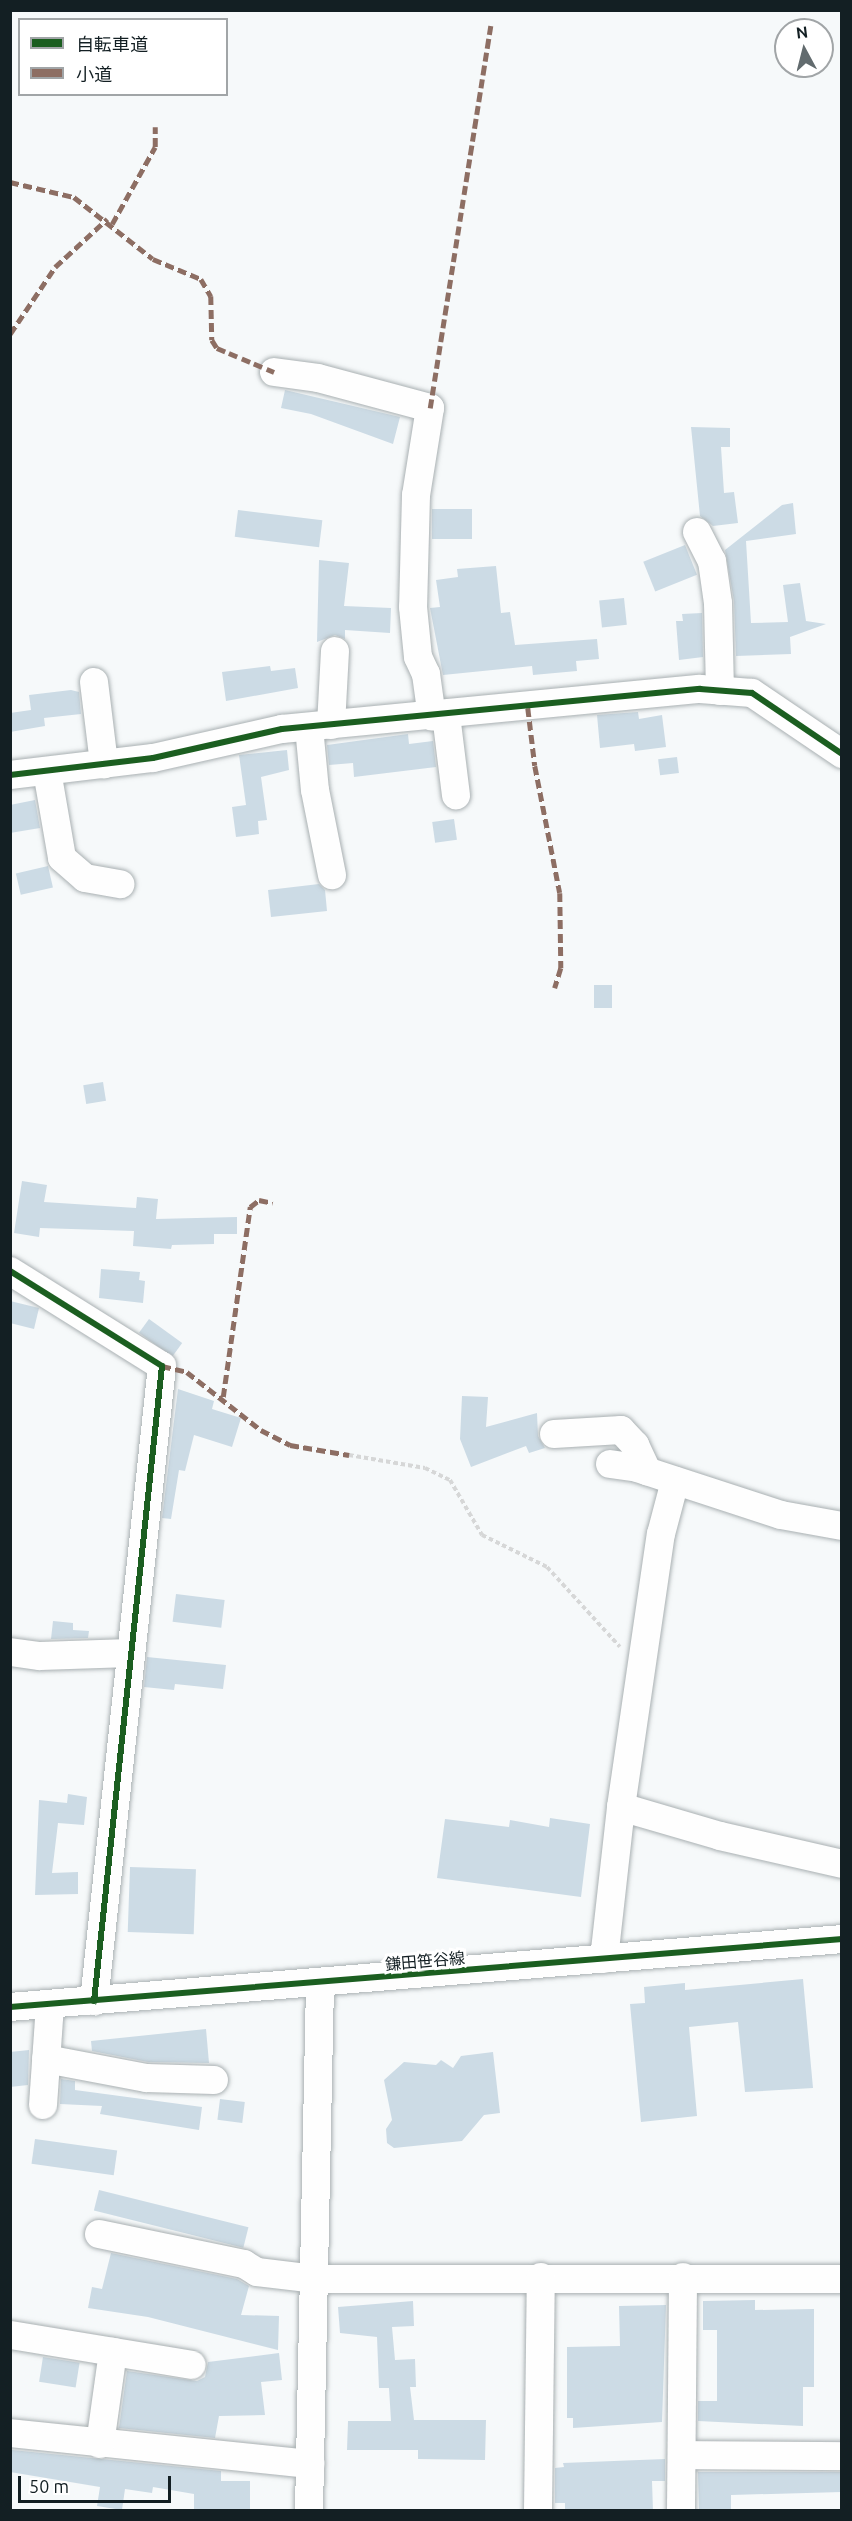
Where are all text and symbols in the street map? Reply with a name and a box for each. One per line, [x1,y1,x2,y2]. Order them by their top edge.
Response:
legend [18,18,228,96]
north arrow [774,18,834,78]
text: N [795,22,809,42]
text: 自転車道 [76,34,148,54]
text: 小道 [76,64,112,84]
street label: 鎌田笹谷線 [384,1948,466,1974]
scale bar [21,2464,174,2502]
text: 50 m [29,2476,69,2496]

